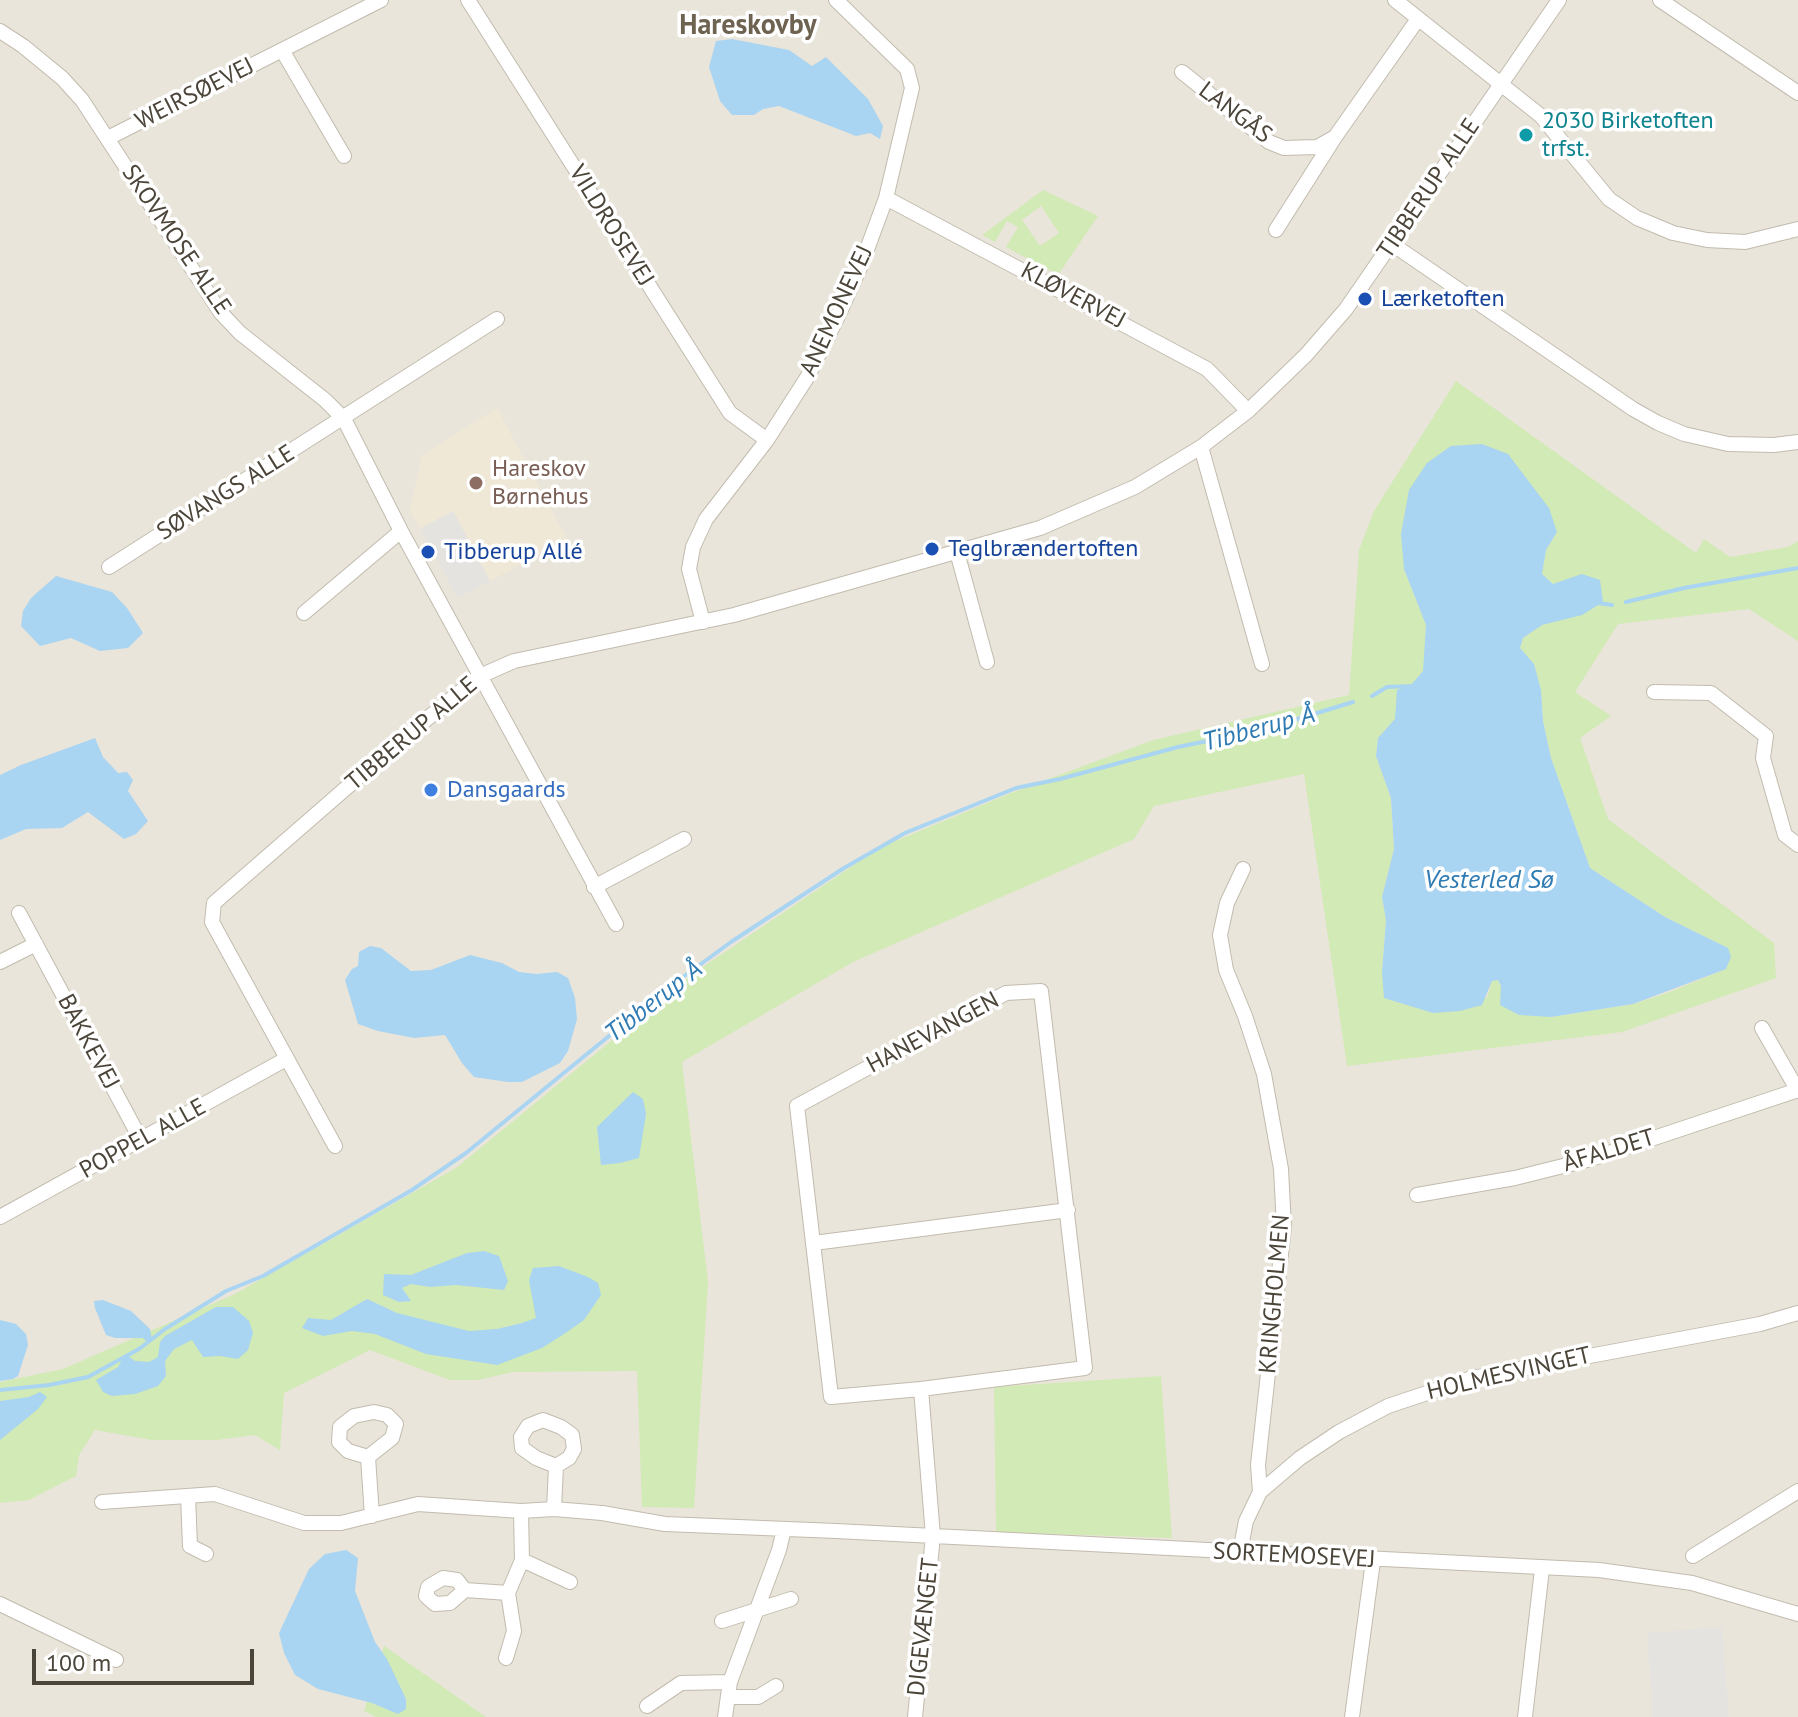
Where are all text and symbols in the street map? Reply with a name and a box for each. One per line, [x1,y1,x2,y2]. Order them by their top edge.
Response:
district label: Hareskovby [679,9,817,43]
street label: WEIRSØEVEJ [131,52,259,136]
street label: LANGÅS [1193,76,1277,150]
place label: 2030 Birketoften trfst. [1542,107,1714,163]
street label: TIBBERUP ALLE [1372,114,1486,264]
marker: 2030 Birketoften trfst. [1517,126,1535,144]
street label: SKOVMOSE ALLE [115,160,237,320]
street label: VILDROSEVEJ [562,160,660,292]
street label: ANEMONEVEJ [794,241,880,381]
street label: KLØVERVEJ [1016,256,1130,336]
place label: Lærketoften [1381,285,1505,313]
marker: Lærketoften [1356,290,1374,308]
street label: SØVANGS ALLE [152,439,300,547]
place label: Hareskov Børnehus [492,455,589,511]
marker: Hareskov Børnehus [467,474,485,492]
place label: Teglbrændertoften [948,535,1138,563]
place label: Tibberup Allé [444,538,583,566]
marker: Teglbrændertoften [923,540,941,558]
marker: Tibberup Allé [419,543,437,561]
street label: TIBBERUP ALLE [340,671,484,797]
water label: Tibberup Å [1199,699,1319,759]
place label: Dansgaards [447,776,566,804]
marker: Dansgaards [422,781,440,799]
water label: Vesterled Sø [1424,865,1554,897]
water label: Tibberup Å [599,954,709,1050]
street label: HANEVANGEN [862,986,1004,1080]
street label: BAKKEVEJ [51,989,125,1095]
street label: POPPEL ALLE [75,1093,211,1185]
street label: ÅFALDET [1559,1123,1659,1179]
street label: KRINGHOLMEN [1254,1213,1296,1375]
street label: HOLMESVINGET [1424,1341,1594,1407]
street label: SORTEMOSEVEJ [1212,1537,1376,1575]
street label: DIGEVÆNGET [902,1556,946,1698]
scale bar [36,1633,258,1683]
text: 100 m [46,1647,111,1678]

